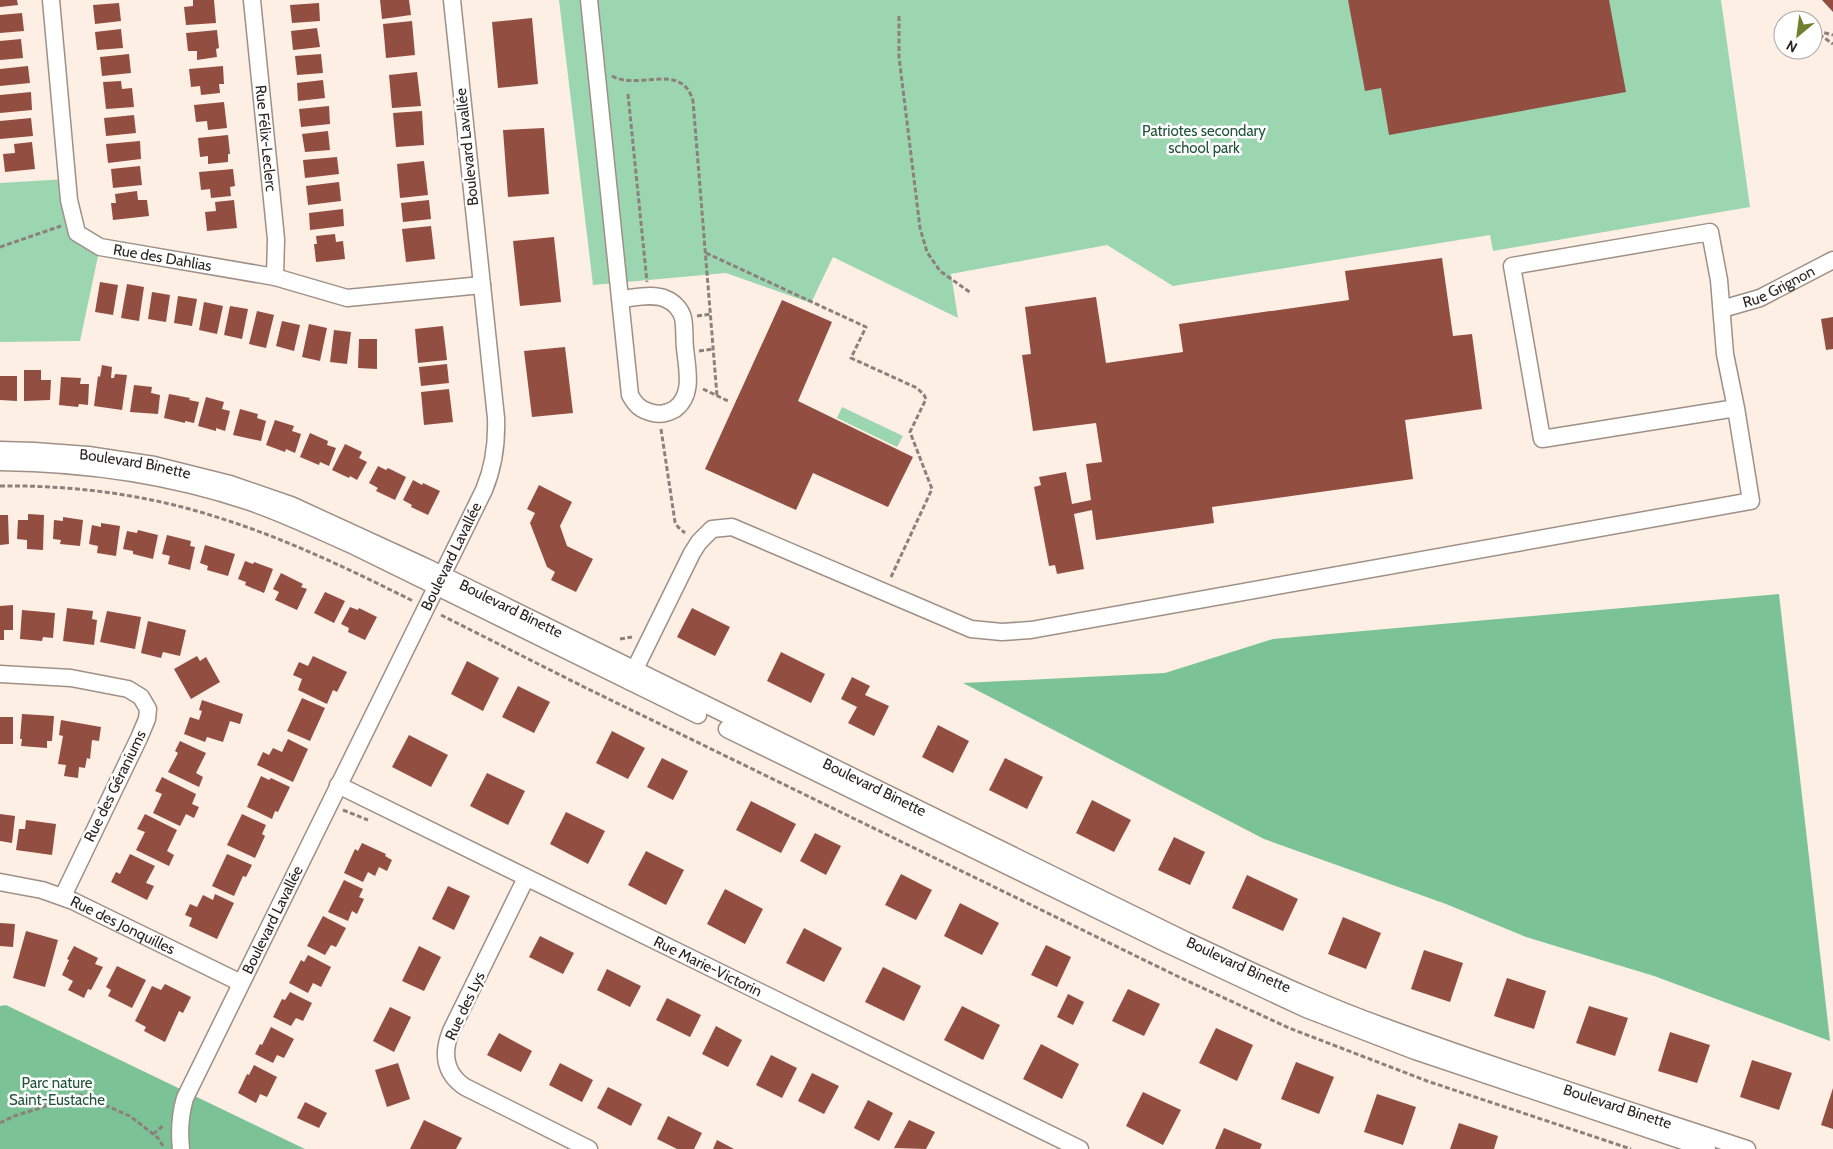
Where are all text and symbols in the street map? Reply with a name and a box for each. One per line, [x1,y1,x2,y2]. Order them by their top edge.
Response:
north arrow [1773,10,1823,60]
text: N [1783,36,1800,57]
street label: Rue Félix-Leclerc [252,84,280,193]
street label: Boulevard Lavallée [452,87,482,207]
park label: Patriotes secondary school park [1142,122,1266,157]
street label: Rue des Dahlias [112,240,213,275]
street label: Rue Grignon [1741,262,1818,312]
street label: Boulevard Binette [79,445,193,483]
street label: Boulevard Lavallée [417,499,486,613]
street label: Boulevard Binette [456,576,566,642]
street label: Rue des Géraniums [80,727,150,845]
street label: Boulevard Binette [820,754,929,820]
street label: Boulevard Lavallée [238,863,307,977]
street label: Rue des Jonquilles [68,892,178,958]
street label: Rue Marie-Victorin [651,932,765,1001]
street label: Boulevard Binette [1183,933,1294,997]
street label: Rue des Lys [441,969,489,1043]
park label: Parc nature Saint-Eustache [9,1074,105,1109]
street label: Boulevard Binette [1561,1081,1674,1133]

